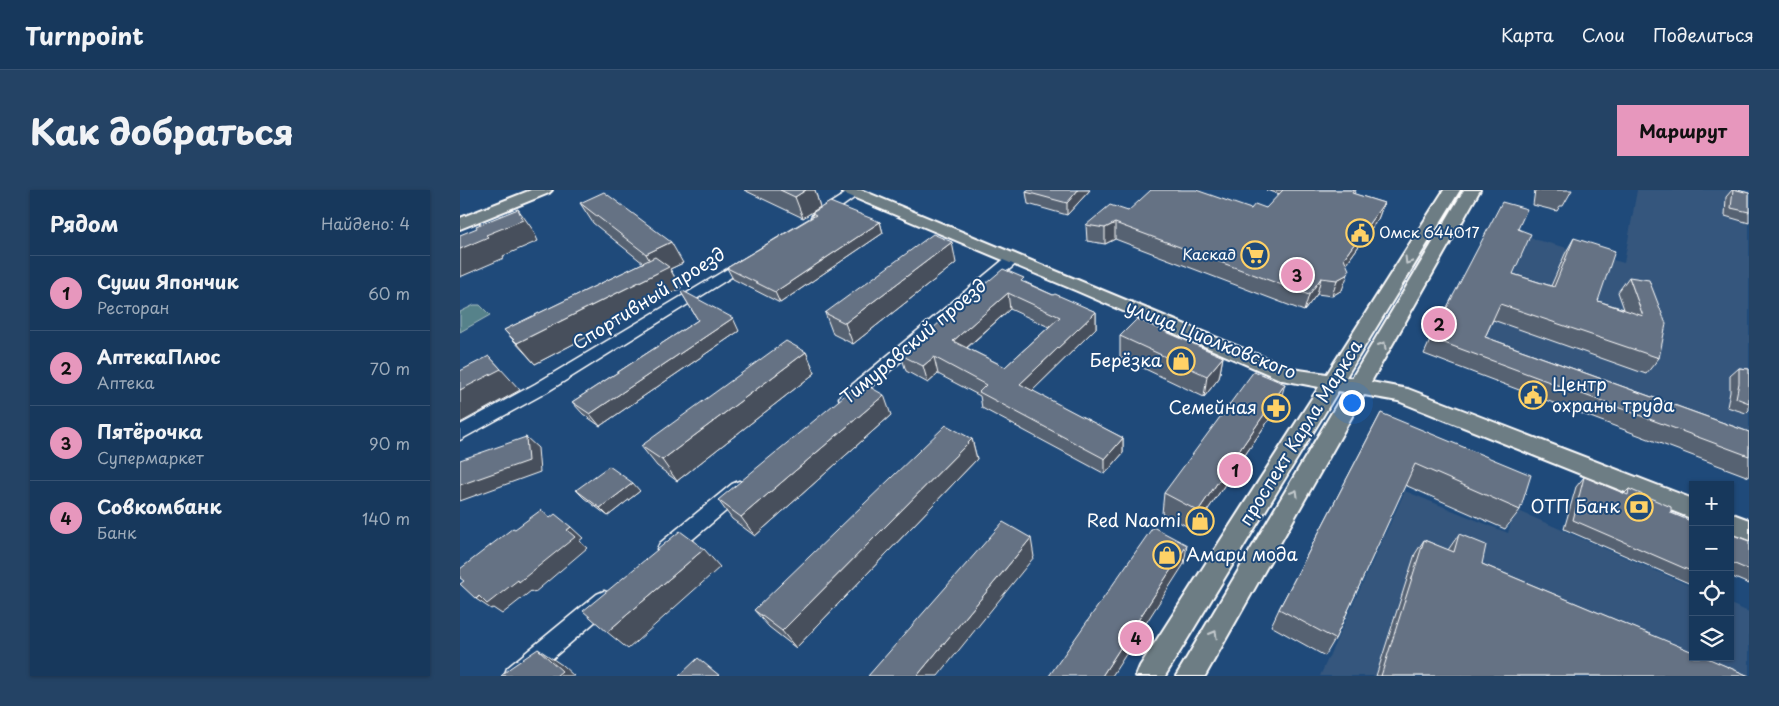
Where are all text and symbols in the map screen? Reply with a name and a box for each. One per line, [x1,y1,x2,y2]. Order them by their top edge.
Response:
text: Turnpoint [25,17,144,53]
text: Карта [1501,21,1554,48]
text: Слои [1582,21,1625,48]
text: Поделиться [1653,21,1754,48]
text: Как добраться [30,104,294,157]
button: Маршрут [1617,105,1749,156]
text: Рядом [50,207,118,239]
text: Найдено: 4 [321,211,410,235]
public building icon: Омск 644017 [1345,218,1375,248]
place label: Омск 644017 [1379,220,1480,243]
street label: Спортивный проезд [567,240,730,356]
supermarket icon: Каскад [1240,240,1270,270]
place label: Каскад [1182,242,1236,265]
pin: 3 [1281,256,1313,294]
one-way arrow [1405,256,1414,265]
text: Суши Япончик [97,267,239,295]
street label: Тимуровский проезд [834,272,992,410]
text: 1 [62,281,70,305]
text: 60 m [368,281,410,305]
street label: улица Циолковского [1122,292,1301,385]
text: Ресторан [97,295,170,319]
pin: 2 [1423,305,1455,343]
street label: проспект Карла Маркса [1231,333,1369,530]
one-way arrow [1377,341,1387,350]
text: АптекаПлюс [97,342,221,370]
place label: Берёзка [1090,346,1163,373]
shop icon: Берёзка [1166,346,1196,376]
text: 2 [60,356,72,380]
text: 70 m [370,356,410,380]
text: Аптека [97,370,154,394]
place label: Центр охраны труда [1552,370,1675,418]
public building icon: Центр охраны труда [1518,380,1548,410]
your location [1339,390,1365,416]
place label: Семейная [1169,393,1257,420]
pharmacy icon: Семейная [1261,393,1291,423]
text: Пятёрочка [97,417,203,445]
text: 3 [61,431,71,455]
text: 90 m [369,431,410,455]
text: Супермаркет [97,445,204,469]
pin: 1 [1219,451,1251,489]
map controls [1689,481,1734,661]
button: + [1689,481,1734,526]
one-way arrow [1289,490,1299,499]
text: Совкомбанк [97,492,222,520]
place label: ОТП Банк [1530,492,1620,519]
bank icon: ОТП Банк [1624,492,1654,522]
text: 4 [61,506,71,530]
text: 140 m [362,506,410,530]
place label: Red Naomi [1087,506,1181,533]
shop icon: Red Naomi [1185,506,1215,536]
text: Банк [97,520,137,544]
button: − [1689,526,1734,571]
shop icon: Амари мода [1152,540,1182,570]
place label: Амари мода [1186,540,1299,567]
button: locate [1689,571,1734,616]
button: layers [1689,616,1734,661]
pin: 4 [1120,619,1152,657]
one-way arrow [1208,630,1218,639]

